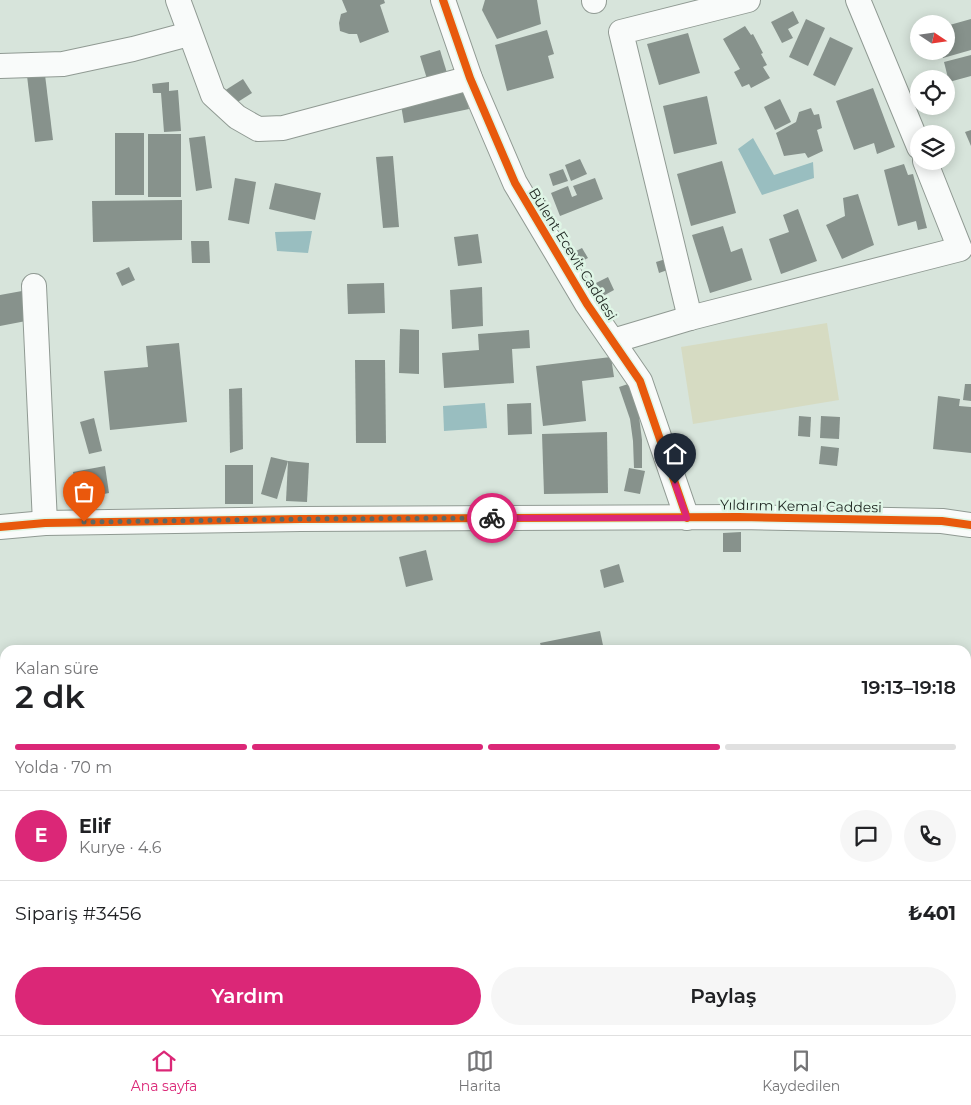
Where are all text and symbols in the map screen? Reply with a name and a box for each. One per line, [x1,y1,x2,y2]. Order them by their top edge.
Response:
north arrow [910,15,955,60]
map controls [910,15,955,170]
button: locate [910,70,955,115]
button: layers [910,125,955,170]
street label: Bülent Ecevit Caddesi [525,184,621,324]
pin [654,433,696,484]
icon: home [661,440,689,468]
pin [63,471,105,522]
icon: bag [70,478,98,506]
courier [467,493,517,543]
street label: Yıldırım Kemal Caddesi [720,496,882,516]
icon: bike [478,504,506,532]
text: Kalan süre [15,659,99,678]
text: 19:13–19:18 [861,676,956,699]
text: 2 dk [15,677,85,716]
text: Yolda · 70 m [15,758,112,777]
button: chat [840,810,892,862]
button: phone [904,810,956,862]
text: Elif [79,815,111,838]
text: E [35,824,47,847]
text: Kurye · 4.6 [79,838,162,857]
text: Sipariş #3456 [15,902,141,925]
text: ₺401 [908,902,956,925]
button: Yardım [15,967,481,1025]
button: Paylaş [491,967,956,1025]
tab: Ana sayfa [131,1047,197,1095]
tab: Harita [459,1047,501,1095]
tab: Kaydedilen [762,1047,840,1095]

